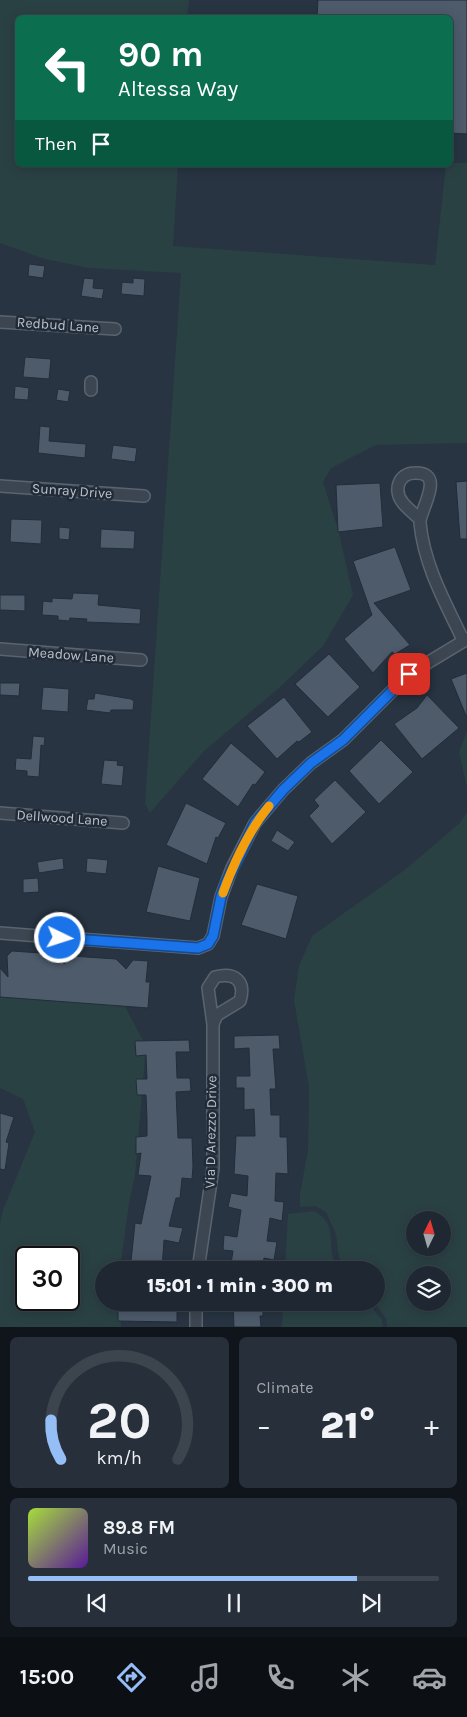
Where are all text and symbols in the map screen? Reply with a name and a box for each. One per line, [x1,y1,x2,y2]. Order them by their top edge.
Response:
text: 90 m [118,34,204,75]
icon: left [35,35,100,100]
text: Altessa Way [118,76,238,102]
icon: arrive [87,130,115,158]
text: Then [35,133,77,155]
street label: Redbud Lane [16,314,100,336]
street label: Sunray Drive [31,480,113,502]
street label: Meadow Lane [27,644,115,666]
pin [388,653,430,695]
icon: arrive [395,660,423,688]
street label: Dellwood Lane [16,806,108,830]
position arrow [33,911,85,963]
street label: Via D Arezzo Drive [202,1075,220,1189]
north arrow [406,1211,451,1256]
map controls [406,1211,451,1311]
speed limit sign: 30 [15,1246,80,1311]
button: layers [406,1266,451,1311]
text: 15:01 · 1 min · 300 m [147,1275,333,1297]
text: Climate [257,1378,314,1397]
text: 20 [87,1390,151,1451]
text: 21° [320,1403,375,1448]
text: − [257,1409,271,1442]
text: + [424,1409,439,1442]
text: km/h [97,1448,142,1469]
text: 89.8 FM [103,1517,175,1539]
text: Music [103,1539,148,1558]
icon: previous [83,1589,111,1617]
icon: pause [220,1589,248,1617]
icon: next [357,1589,385,1617]
icon: directions [114,1660,149,1695]
icon: music [188,1660,223,1695]
icon: phone [263,1660,298,1695]
icon: climate [338,1660,373,1695]
icon: car [412,1660,447,1695]
text: 15:00 [20,1664,74,1690]

